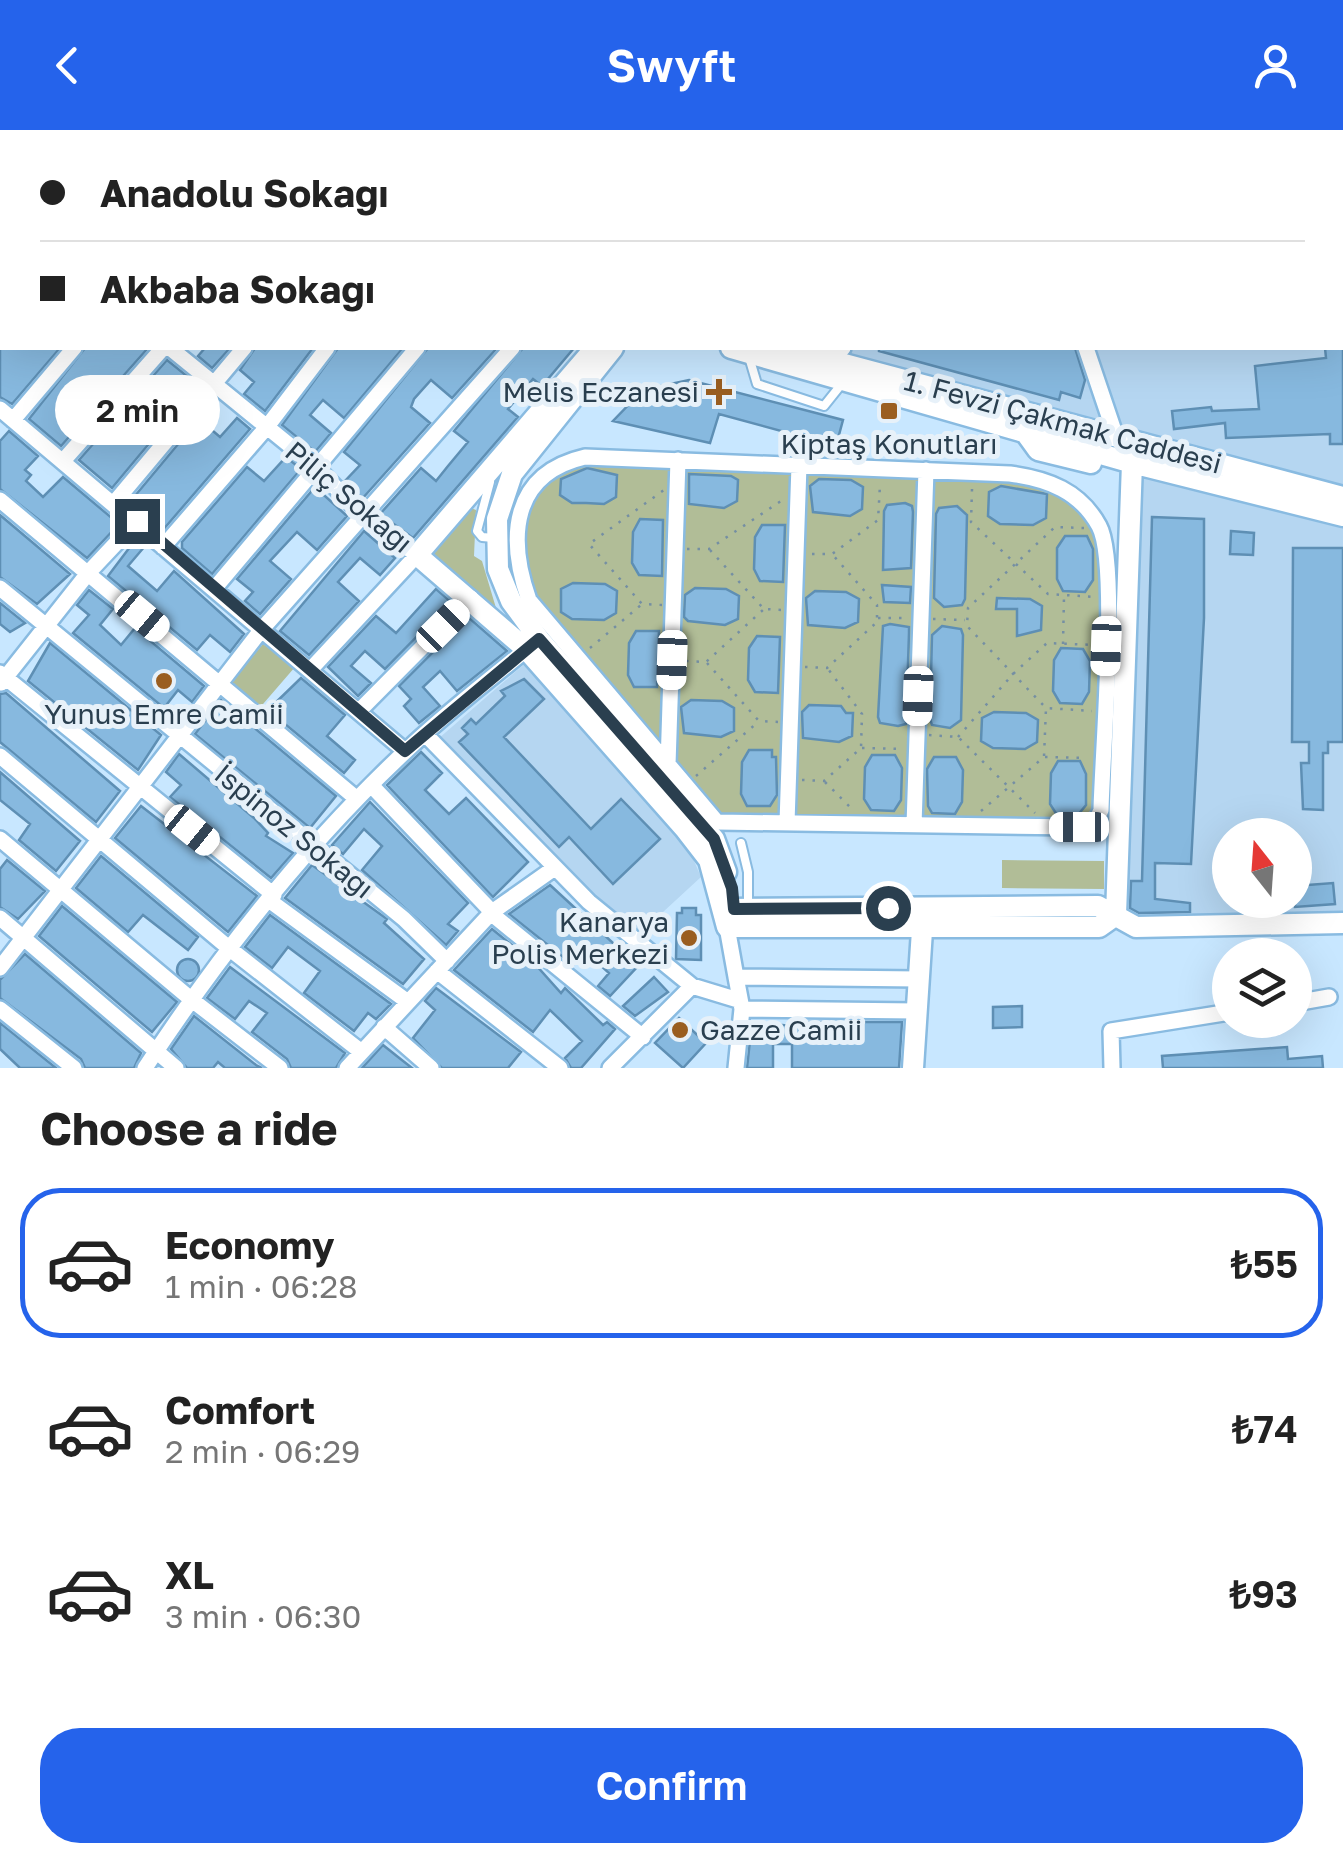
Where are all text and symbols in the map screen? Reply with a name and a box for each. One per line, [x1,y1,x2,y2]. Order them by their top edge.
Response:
icon: back [40,38,95,93]
text: Swyft [607,38,736,92]
icon: person [1248,38,1303,93]
text: Anadolu Sokağı [100,170,389,215]
text: Akbaba Sokağı [100,266,375,311]
street label: 1. Fevzi Çakmak Caddesi [901,363,1226,480]
place label: Melis Eczanesi [502,375,699,408]
callout: 2 min [54,376,220,446]
marker: Melis Eczanesi [708,381,730,403]
text: 2 min [96,391,179,429]
marker: Kiptaş Konutları [878,400,900,422]
place label: Kiptaş Konutları [780,427,998,460]
street label: Piliç Sokağı [279,434,419,559]
route end [115,499,160,544]
car [109,585,175,647]
car [411,594,475,658]
car [1090,615,1122,677]
car [656,629,688,691]
car [902,665,934,727]
marker: Yunus Emre Camii [153,670,175,692]
place label: Yunus Emre Camii [44,697,284,730]
street label: İspinoz Sokağı [208,757,380,905]
car [159,799,225,861]
car [1049,812,1109,842]
north arrow [1212,818,1312,918]
map controls [1212,818,1312,1038]
route start [866,886,911,931]
place label: Kanarya Polis Merkezi [491,905,669,970]
marker: Kanarya Polis Merkezi [678,927,700,949]
button: layers [1212,938,1312,1038]
place label: Gazze Camii [700,1013,862,1046]
marker: Gazze Camii [669,1019,691,1041]
text: Choose a ride [40,1101,338,1155]
icon: car [45,1218,135,1308]
text: Economy [165,1222,334,1267]
text: ₺55 [1231,1241,1298,1286]
text: 1 min · 06:28 [165,1267,358,1305]
icon: car [45,1383,135,1473]
text: Comfort [165,1387,315,1432]
text: ₺74 [1232,1406,1298,1451]
text: 2 min · 06:29 [165,1432,360,1470]
icon: car [45,1548,135,1638]
text: XL [165,1552,214,1597]
text: ₺93 [1230,1571,1298,1616]
text: 3 min · 06:30 [165,1597,361,1635]
button: Confirm [40,1728,1303,1843]

